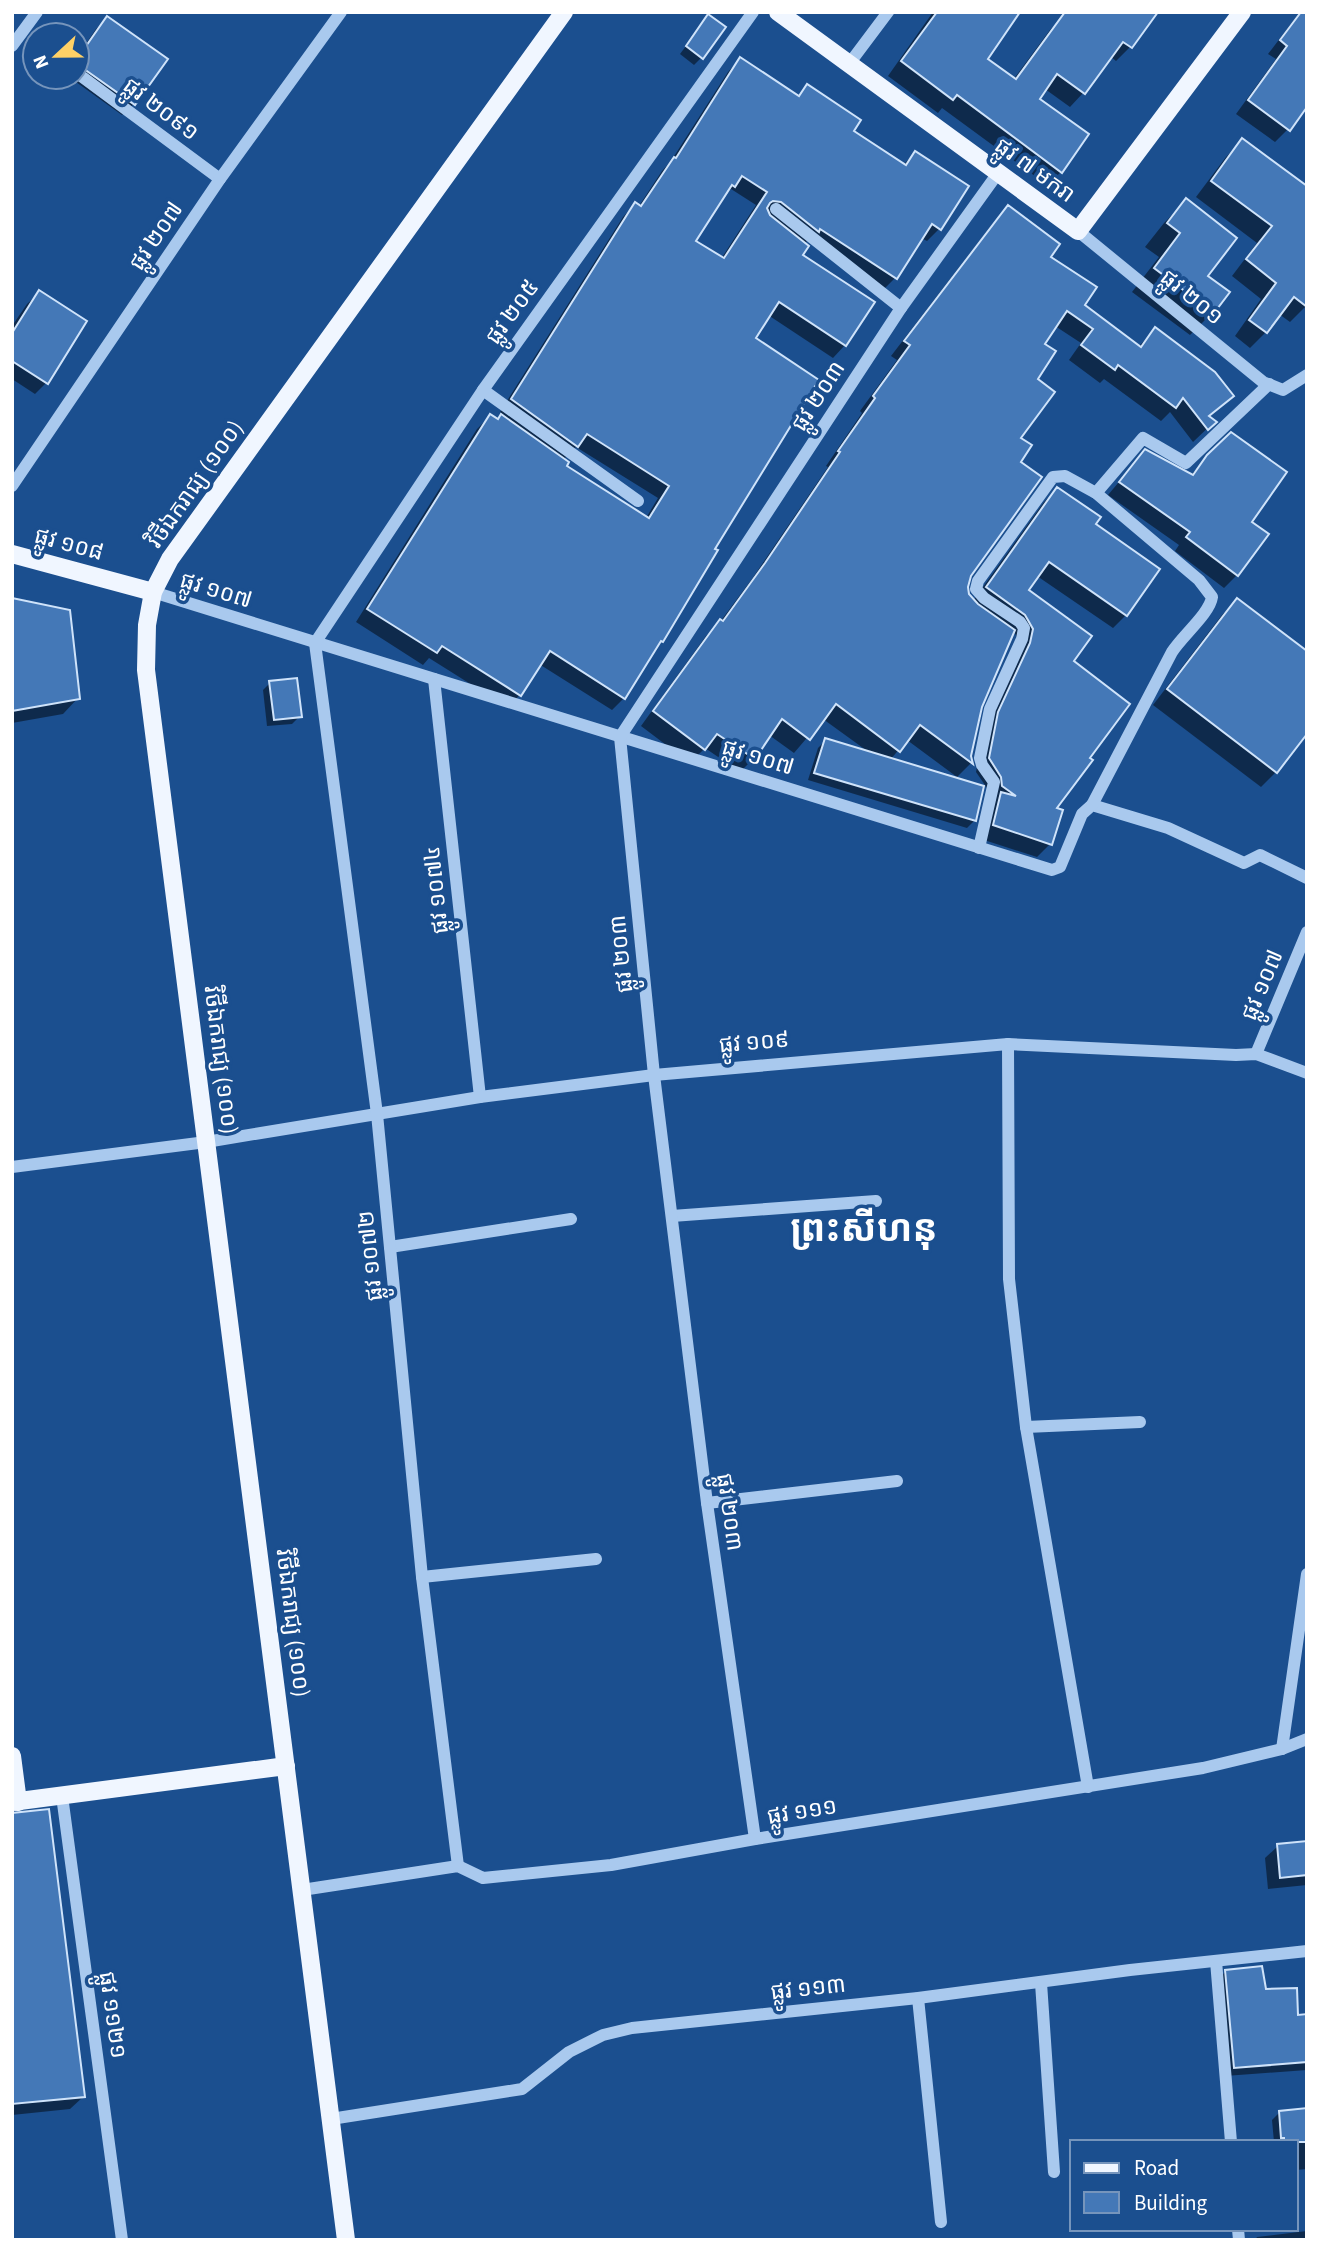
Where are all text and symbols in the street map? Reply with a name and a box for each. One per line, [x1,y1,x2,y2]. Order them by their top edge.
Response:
north arrow [21,21,91,91]
text: N [27,51,57,73]
street label: ផ្លូវ ២០៩១ [113,69,206,152]
street label: ផ្លូវ ៧ មករា [985,129,1082,214]
street label: ផ្លូវ ២០៧ [121,195,195,280]
street label: ផ្លូវ ២០១ [1150,261,1231,337]
street label: ផ្លូវ ២០៥ [477,273,551,354]
street label: ផ្លូវ ២០៣ [783,354,857,440]
street label: វិថីឯករាជ្យ (១០០) [139,413,251,555]
street label: ផ្លូវ ១០៨ [29,519,107,574]
street label: ផ្លូវ ១០៧ [174,563,256,621]
street label: ផ្លូវ ១០៧ [716,730,798,788]
street label: ផ្លូវ ១០៧៤ [415,844,462,936]
street label: ផ្លូវ ២០៣ [600,913,646,995]
street label: ផ្លូវ ១០៧ [1232,945,1296,1027]
street label: វិថីឯករាជ្យ (១០០) [196,984,246,1136]
street label: ផ្លូវ ១០៩ [717,1022,791,1066]
district label: ព្រះសីហនុ [791,1203,937,1256]
street label: ផ្លូវ ១០៧២ [349,1208,396,1303]
street label: ផ្លូវ ២០៣ [703,1471,752,1554]
street label: វិថីឯករាជ្យ (១០០) [268,1547,318,1699]
street label: ផ្លូវ ១១១ [765,1789,840,1838]
street label: ផ្លូវ ១១៣ [769,1968,848,2013]
street label: ផ្លូវ ១១២១ [86,1969,135,2061]
legend [1070,2140,1298,2231]
text: Road [1134,2153,1179,2183]
text: Building [1134,2188,1208,2218]

